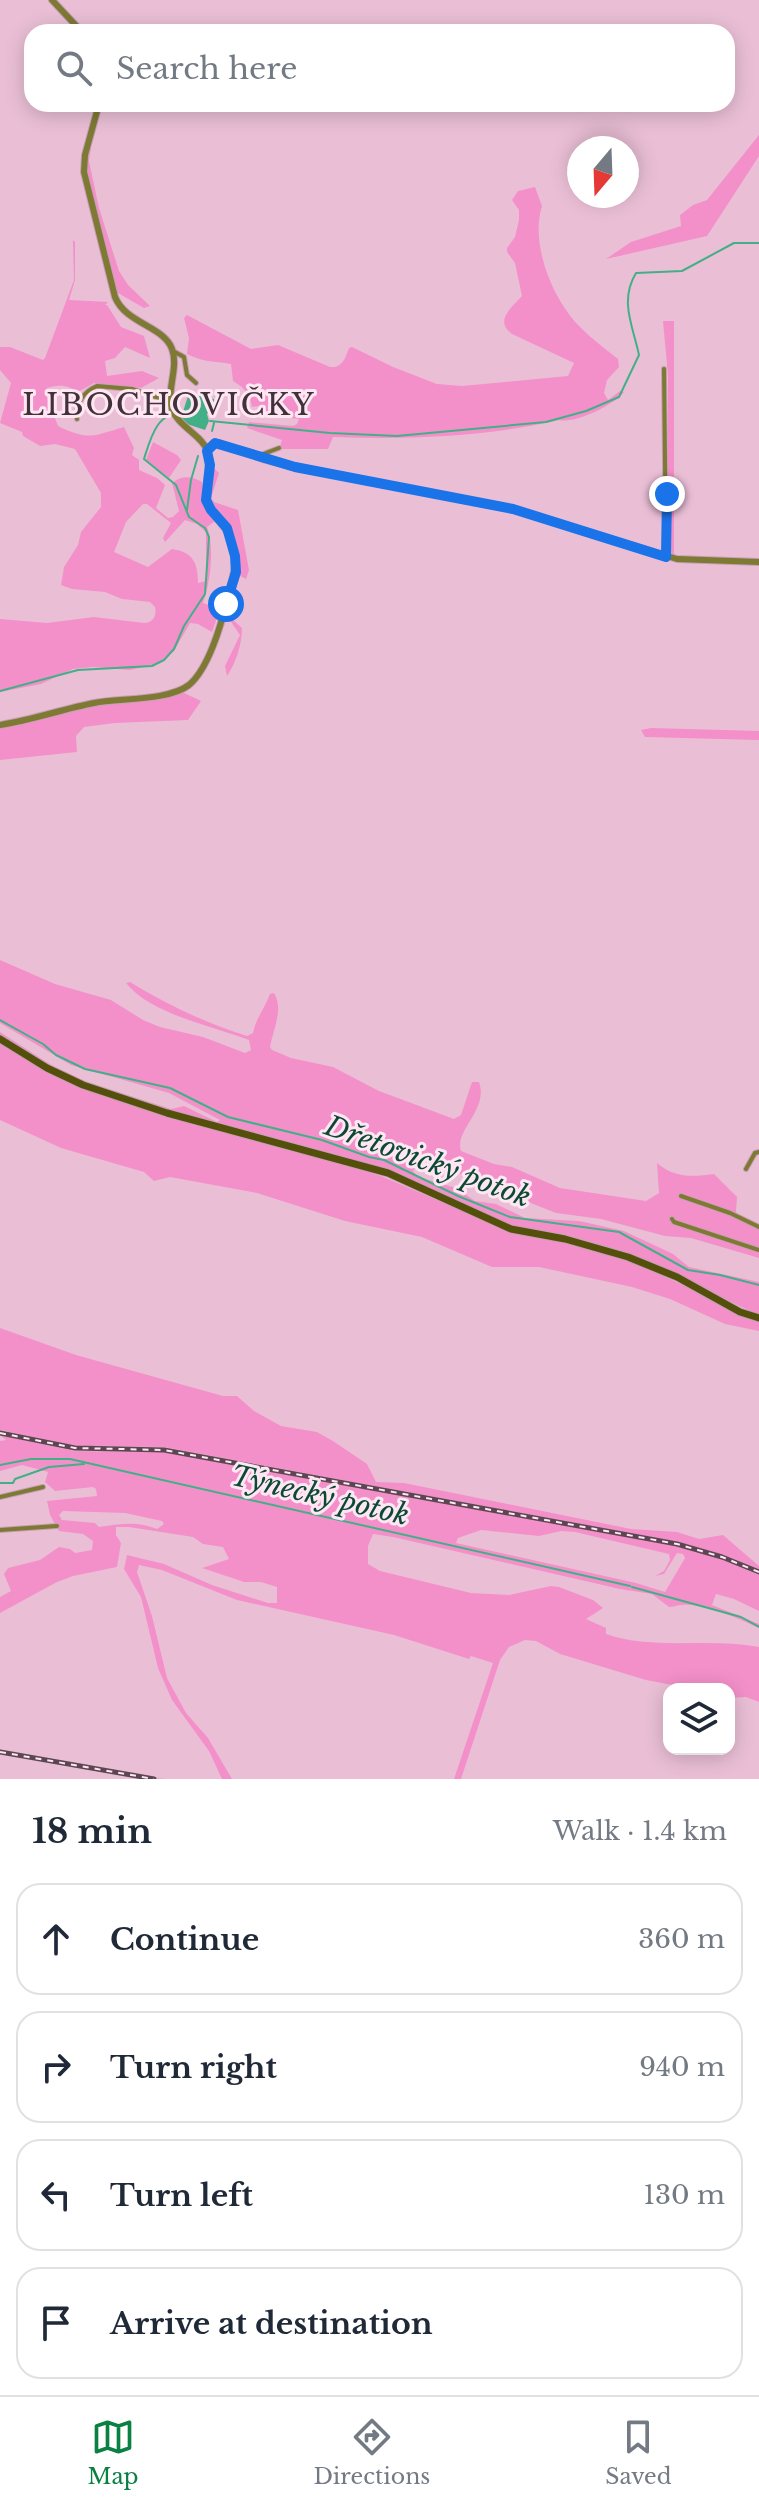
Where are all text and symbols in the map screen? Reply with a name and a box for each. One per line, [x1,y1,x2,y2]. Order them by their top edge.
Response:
search box [24,24,735,112]
icon: search [52,46,96,90]
text: Search here [116,50,297,87]
north arrow [567,136,639,208]
district label: LIBOCHOVIČKY [22,386,316,423]
route end [649,476,685,512]
route start [208,586,244,622]
water label: Dřetovický potok [319,1108,536,1215]
water label: Týnecký potok [227,1458,412,1533]
map controls [663,1683,735,1755]
button: layers [663,1683,735,1755]
text: 18 min [32,1810,152,1852]
text: Walk · 1.4 km [553,1815,727,1847]
icon: ahead [34,1917,78,1961]
text: Continue [110,1921,259,1958]
text: 360 m [638,1923,725,1955]
icon: right [34,2045,78,2089]
text: Turn right [110,2049,277,2086]
text: 940 m [639,2051,725,2083]
icon: left [34,2173,78,2217]
text: Turn left [110,2177,253,2214]
text: 130 m [643,2179,725,2211]
icon: arrive [34,2301,78,2345]
text: Arrive at destination [110,2305,433,2342]
tab: Map [87,2415,139,2490]
tab: Directions [313,2415,430,2490]
tab: Saved [605,2415,672,2490]

